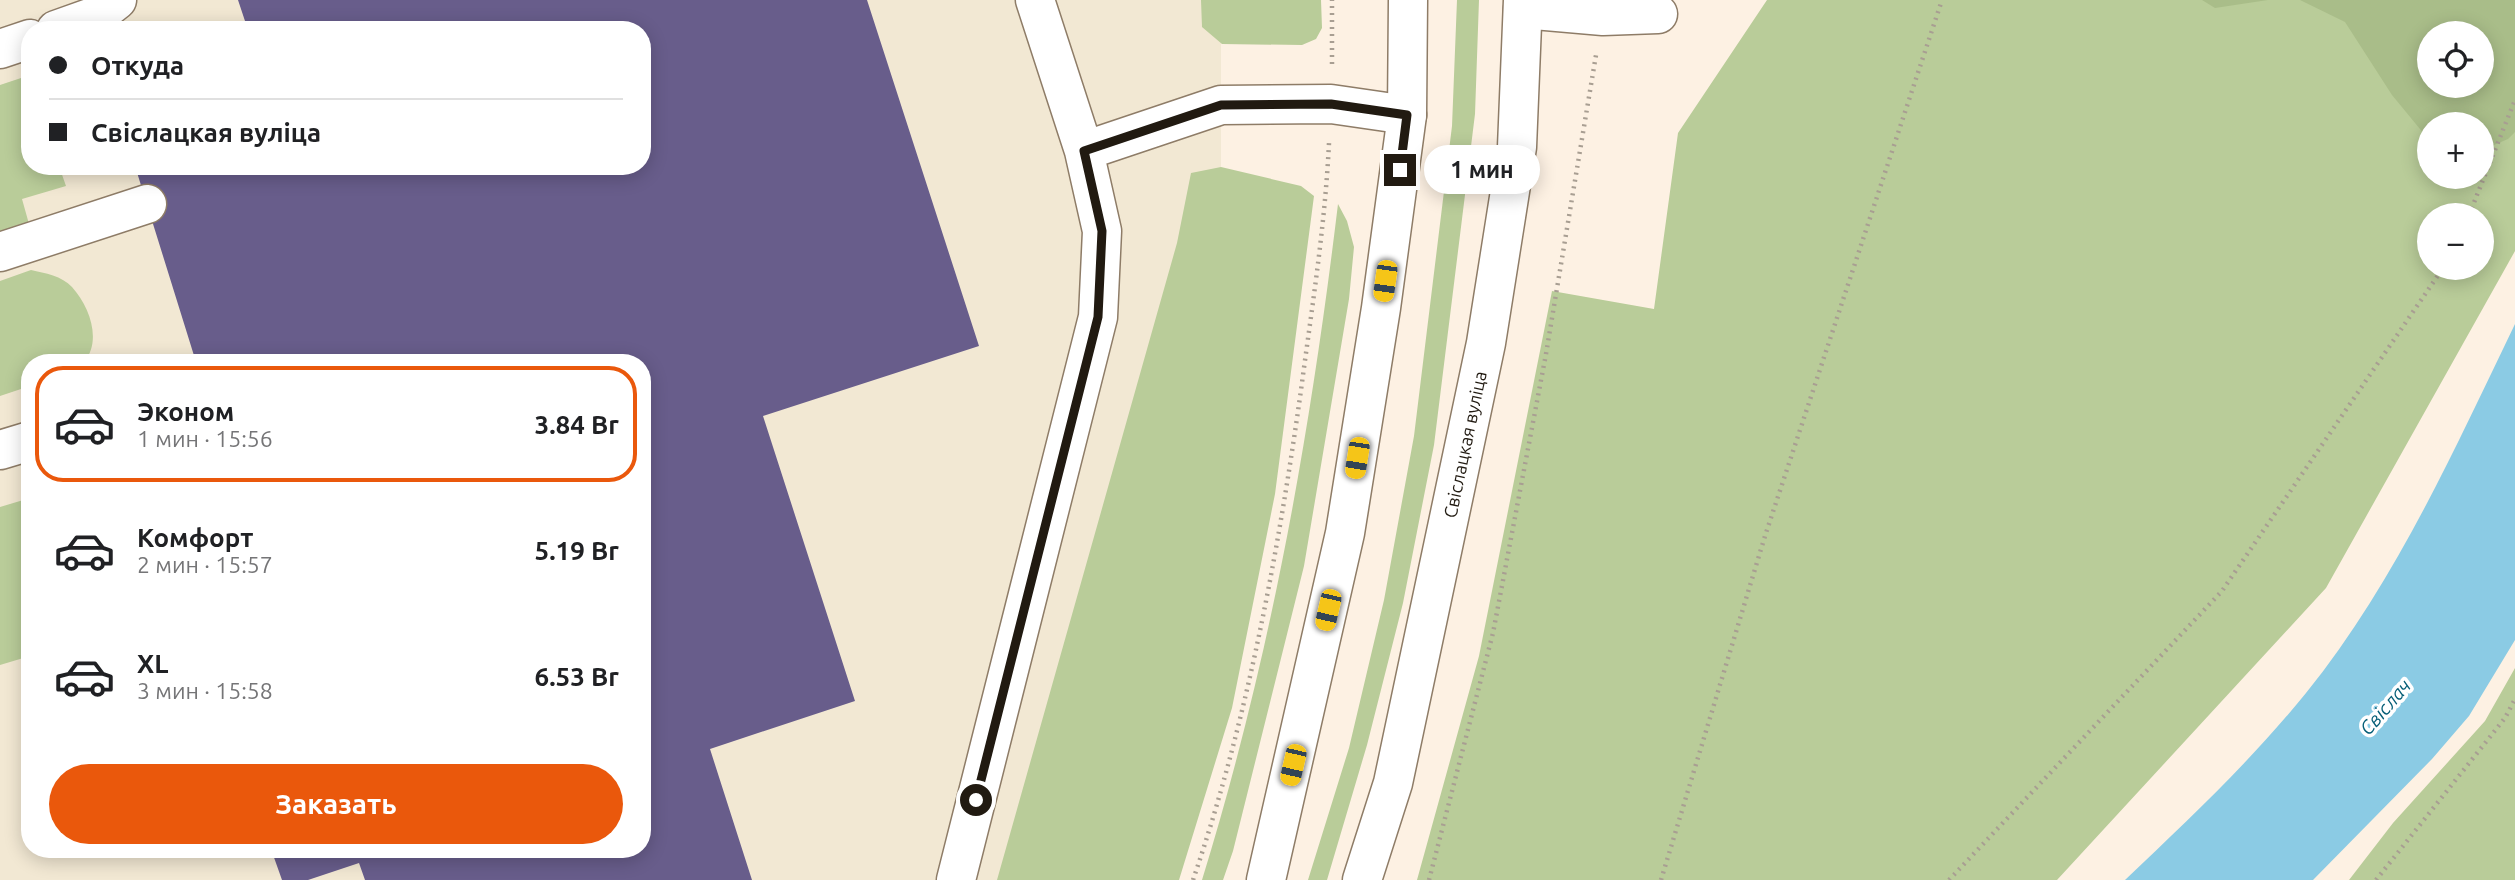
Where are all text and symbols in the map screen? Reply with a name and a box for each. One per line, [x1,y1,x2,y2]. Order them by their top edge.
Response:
map controls [2417,21,2494,280]
button: locate [2417,21,2494,98]
text: Откуда [91,51,184,80]
button: + [2417,112,2494,189]
text: Свіслацкая вуліца [91,118,321,147]
callout: 1 мин [1424,146,1540,194]
route end [1384,154,1416,186]
text: 1 мин [1450,157,1514,182]
button: − [2417,203,2494,280]
car [1372,259,1399,303]
street label: Свіслацкая вуліца [1439,369,1490,520]
icon: car [53,393,116,456]
text: Эконом [137,397,234,426]
text: 3.84 Br [535,410,619,439]
text: 1 мин · 15:56 [137,426,273,451]
car [1344,436,1371,480]
icon: car [53,519,116,582]
text: Комфорт [137,523,253,552]
text: 5.19 Br [535,536,619,565]
text: 2 мин · 15:57 [137,552,273,577]
car [1314,587,1343,633]
icon: car [53,645,116,708]
text: XL [137,649,168,678]
text: 6.53 Br [535,662,619,691]
water label: Свіслач [2355,675,2415,739]
text: 3 мин · 15:58 [137,678,273,703]
car [1279,742,1308,788]
button: Заказать [49,764,623,844]
route start [960,784,992,816]

